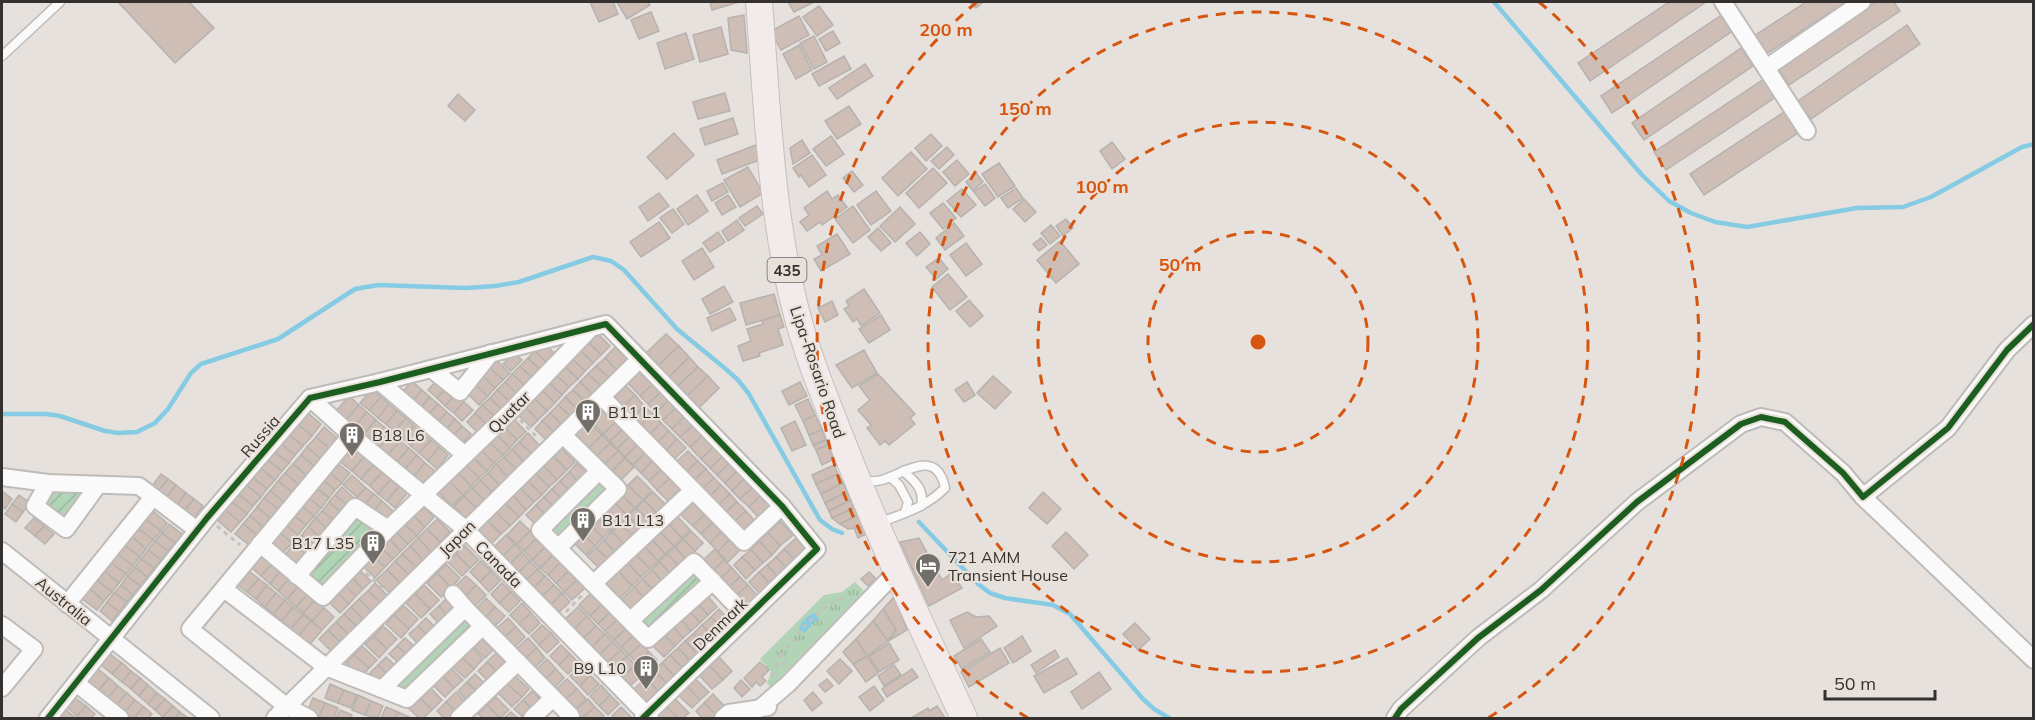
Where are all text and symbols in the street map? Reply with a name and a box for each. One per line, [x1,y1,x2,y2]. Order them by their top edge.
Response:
text: 200 m [919,18,973,41]
text: 150 m [998,97,1052,120]
text: 100 m [1075,175,1129,198]
text: 50 m [1159,253,1201,276]
road number: 435 [768,258,806,282]
street label: Lipa-Rosario Road [786,303,850,441]
centre of rings [1248,332,1268,352]
street label: Quatar [483,386,535,438]
building icon: B11 L1 [573,397,603,435]
place label: B11 L1 [608,402,661,422]
street label: Russia [236,411,284,461]
building icon: B18 L6 [337,420,367,458]
place label: B18 L6 [372,425,425,445]
building icon: B11 L13 [568,505,598,543]
place label: B11 L13 [602,510,664,530]
street label: Japan [435,516,479,560]
building icon: B17 L35 [358,528,388,566]
place label: B17 L35 [292,533,354,553]
street label: Canada [471,536,527,592]
place label: 721 AMM Transient House [948,547,1068,585]
hotel icon: 721 AMM Transient House [913,551,943,589]
street label: Australia [32,572,96,630]
street label: Denmark [689,593,752,655]
building icon: B9 L10 [631,653,661,691]
place label: B9 L10 [573,658,626,678]
scale bar [1825,663,1934,701]
text: 50 m [1834,672,1876,695]

